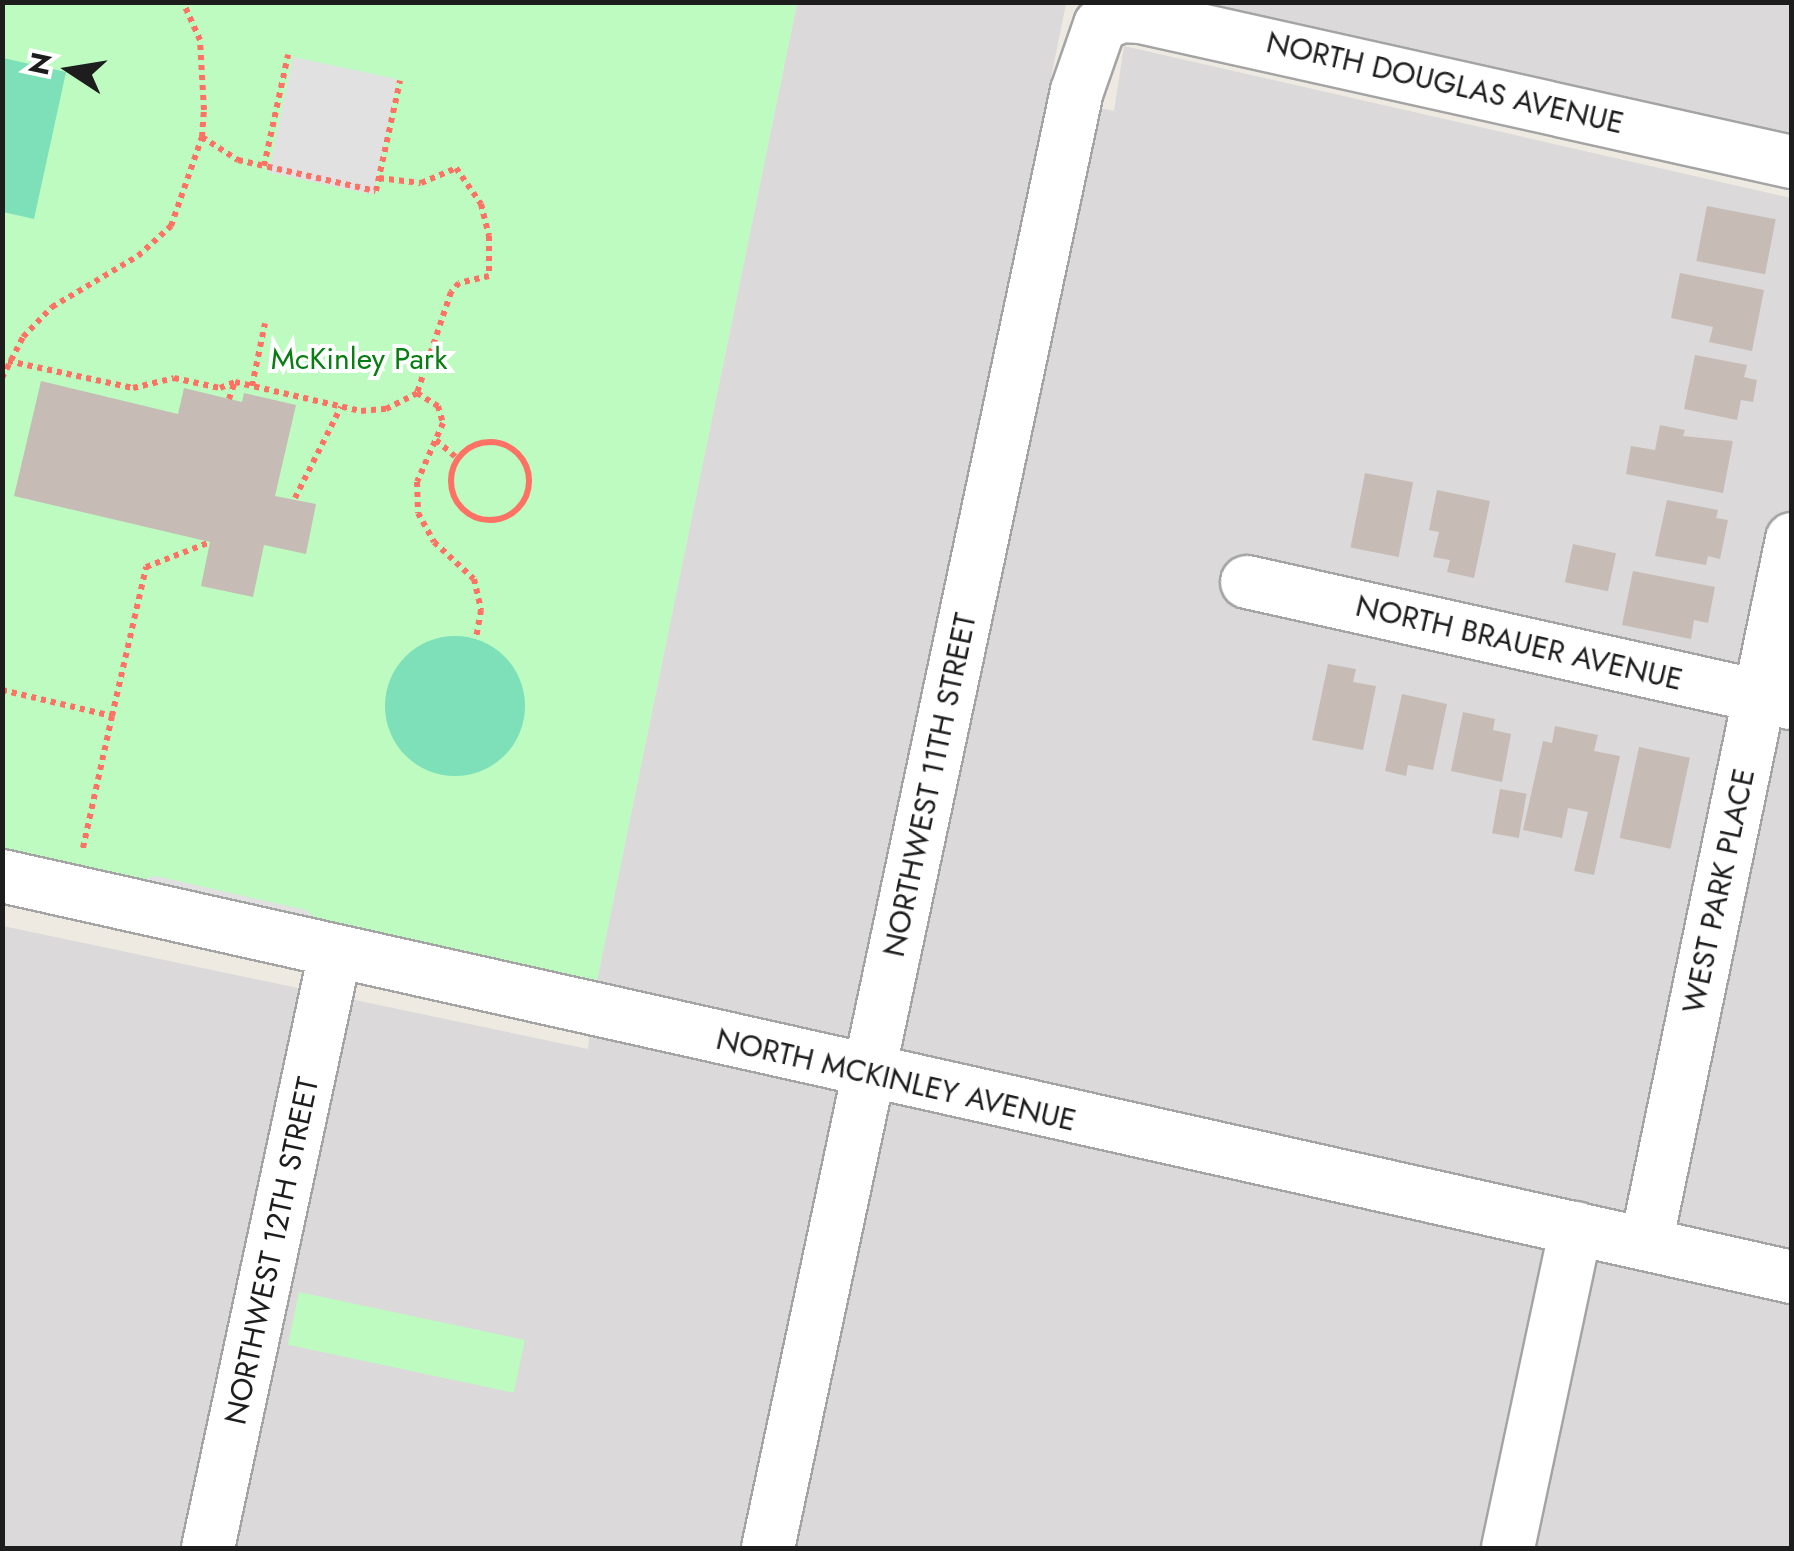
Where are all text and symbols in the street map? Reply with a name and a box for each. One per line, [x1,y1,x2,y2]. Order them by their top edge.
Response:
north arrow [20,20,120,120]
street label: NORTH DOUGLAS AVENUE [1263,24,1627,142]
text: N [18,49,63,79]
park label: McKinley Park [271,341,447,377]
street label: NORTH BRAUER AVENUE [1352,588,1686,698]
street label: NORTHWEST 11TH STREET [876,610,984,960]
street label: WEST PARK PLACE [1675,765,1763,1017]
street label: NORTH MCKINLEY AVENUE [713,1021,1079,1139]
street label: NORTHWEST 12TH STREET [218,1074,326,1428]

